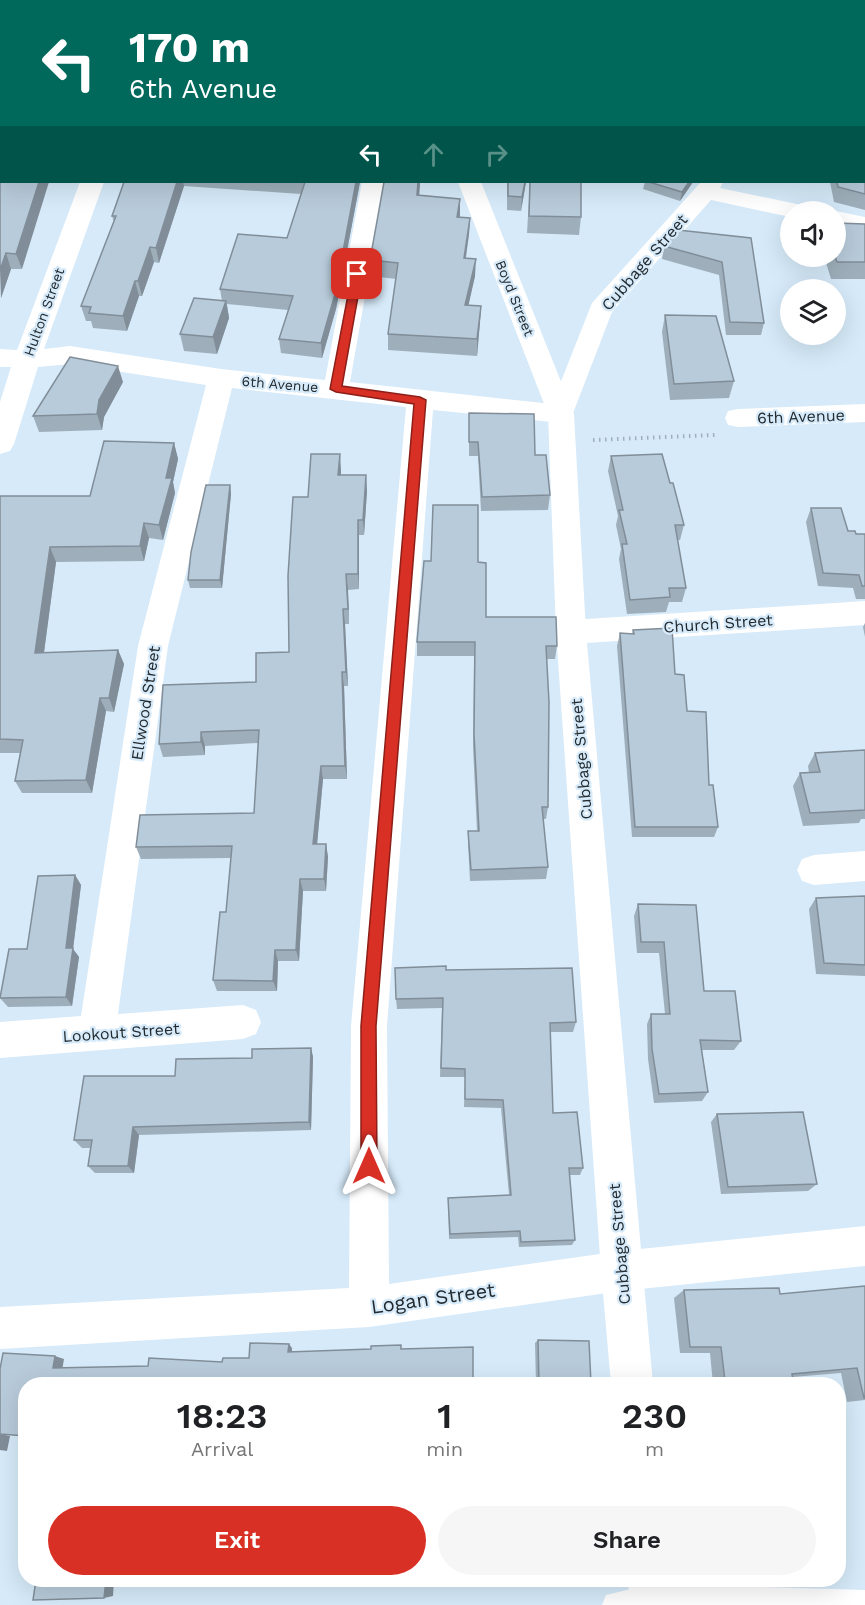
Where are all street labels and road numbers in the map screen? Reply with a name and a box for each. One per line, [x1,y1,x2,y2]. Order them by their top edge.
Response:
street label: Cubbage Street [597,210,692,314]
street label: Boyd Street [493,258,537,338]
street label: Hulton Street [21,266,67,358]
street label: 6th Avenue [241,373,319,395]
street label: 6th Avenue [757,405,845,428]
street label: Church Street [663,610,774,637]
street label: Ellwood Street [127,644,164,762]
street label: Cubbage Street [567,697,596,820]
street label: Lookout Street [62,1019,180,1046]
street label: Cubbage Street [605,1182,634,1305]
street label: Logan Street [369,1277,497,1319]

